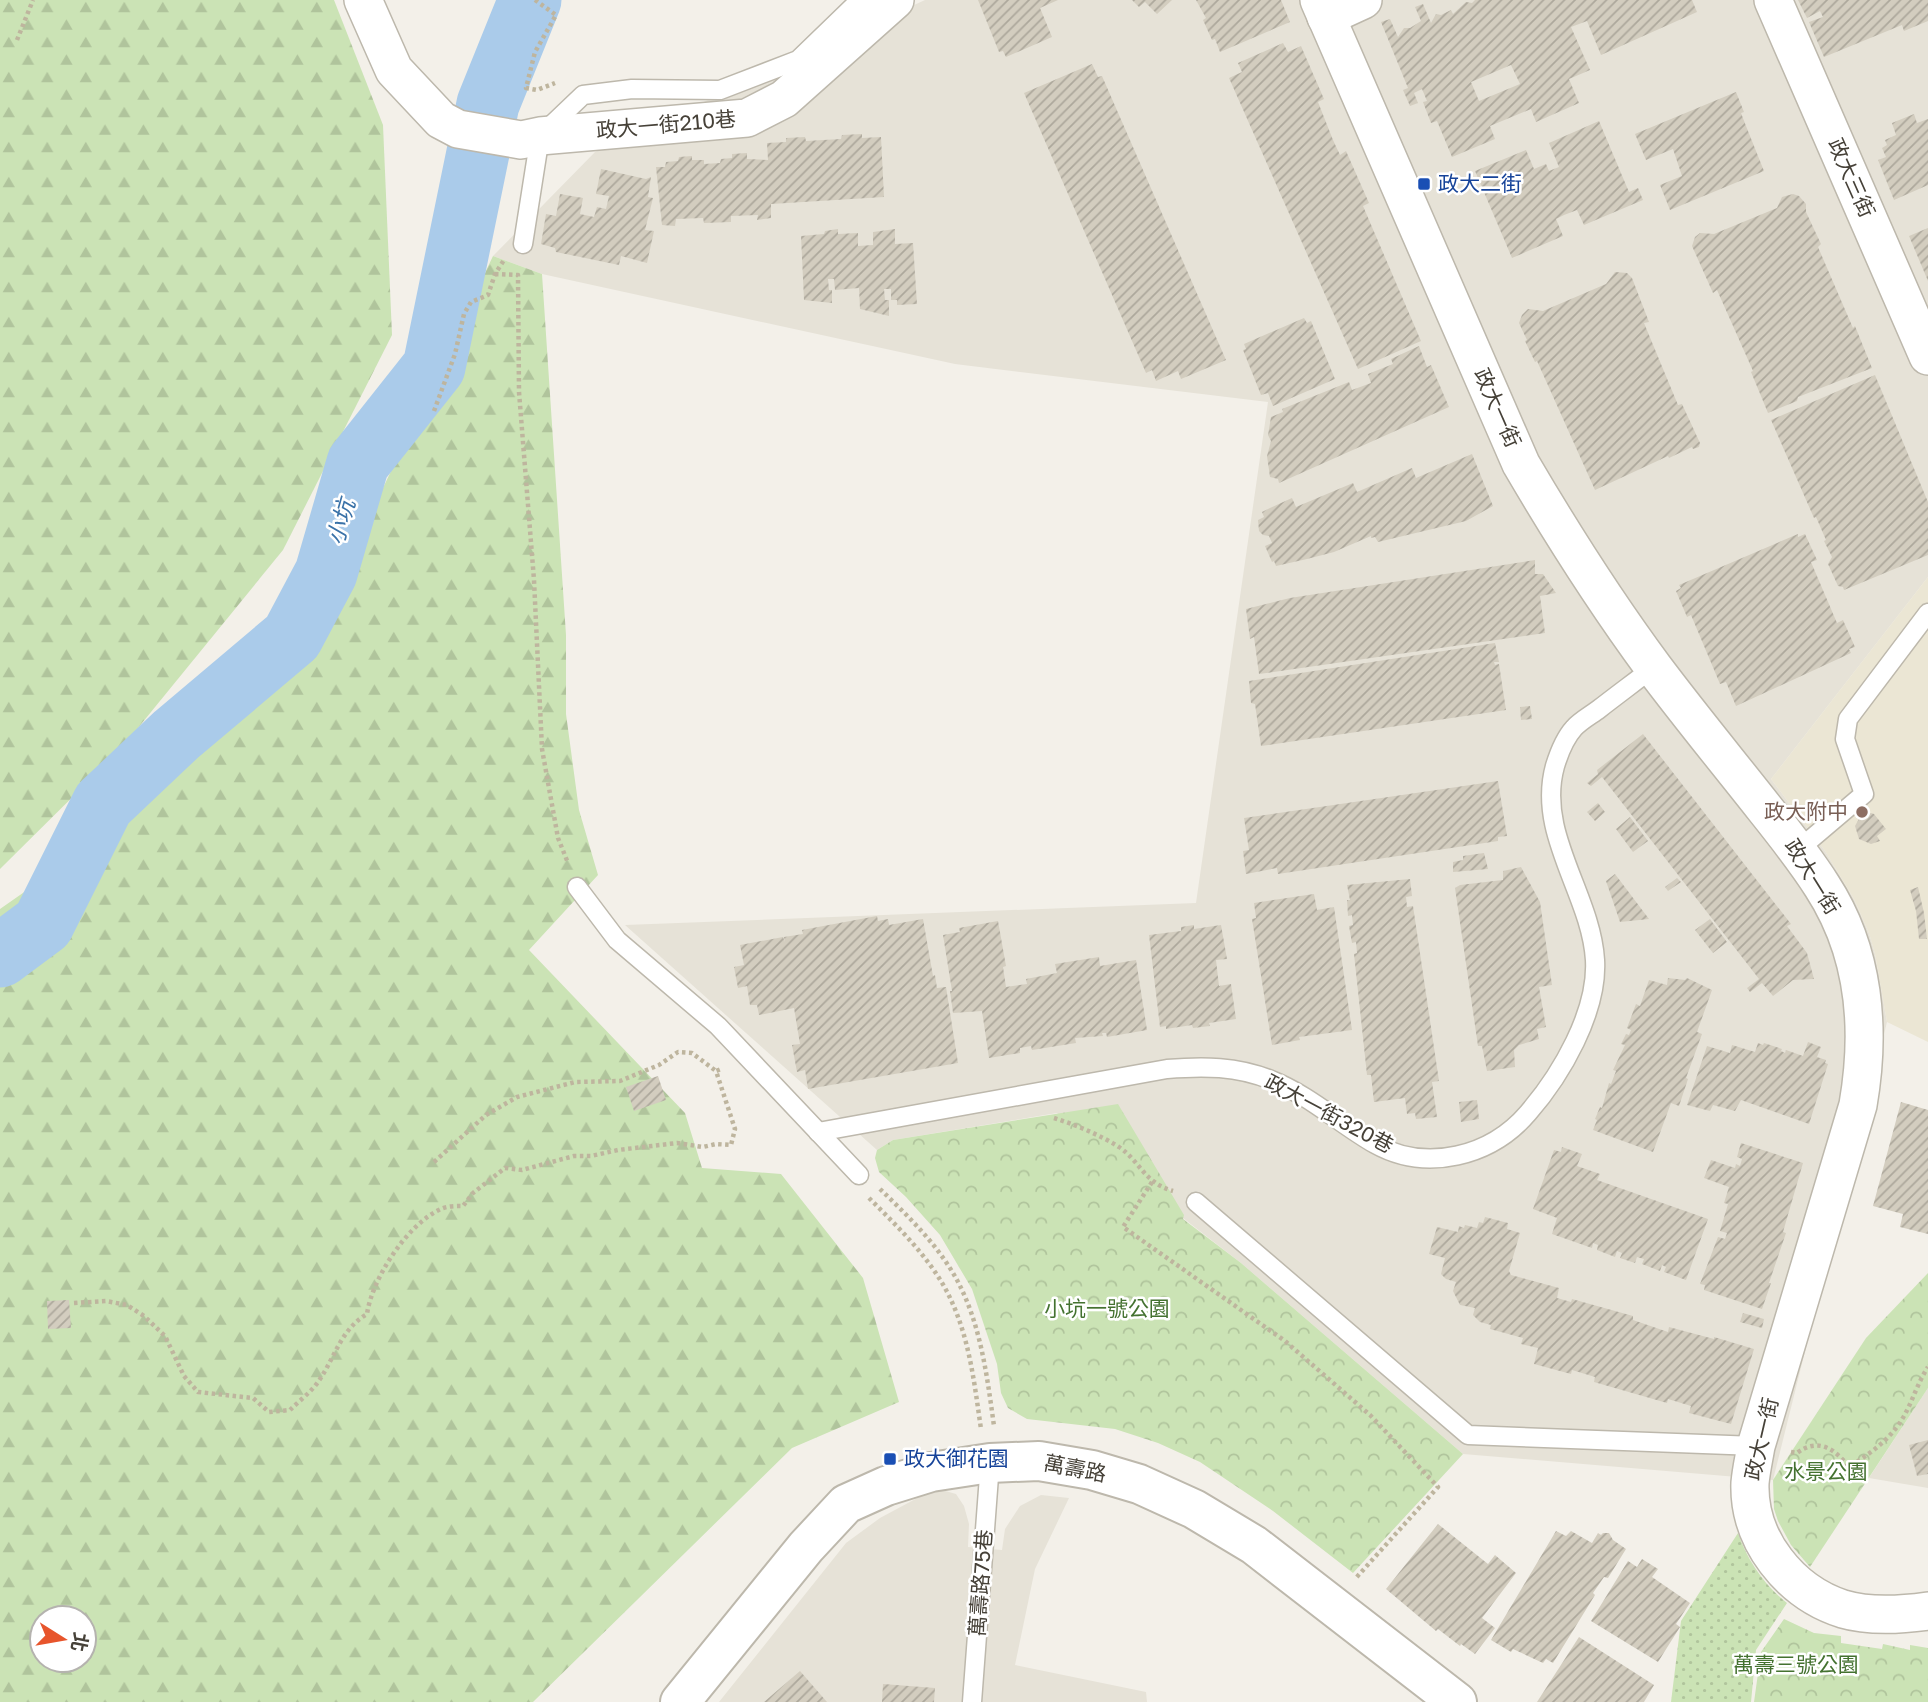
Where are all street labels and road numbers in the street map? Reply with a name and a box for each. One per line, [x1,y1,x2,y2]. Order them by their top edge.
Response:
street label: 政大一街210巷 [595,105,737,143]
street label: 政大三街 [1823,134,1881,221]
street label: 政大一街 [1469,364,1527,451]
street label: 政大一街 [1780,834,1846,919]
street label: 政大一街320巷 [1260,1068,1398,1158]
street label: 政大一街 [1739,1395,1783,1483]
street label: 萬壽路 [1042,1449,1109,1487]
street label: 萬壽路75巷 [963,1528,997,1637]

